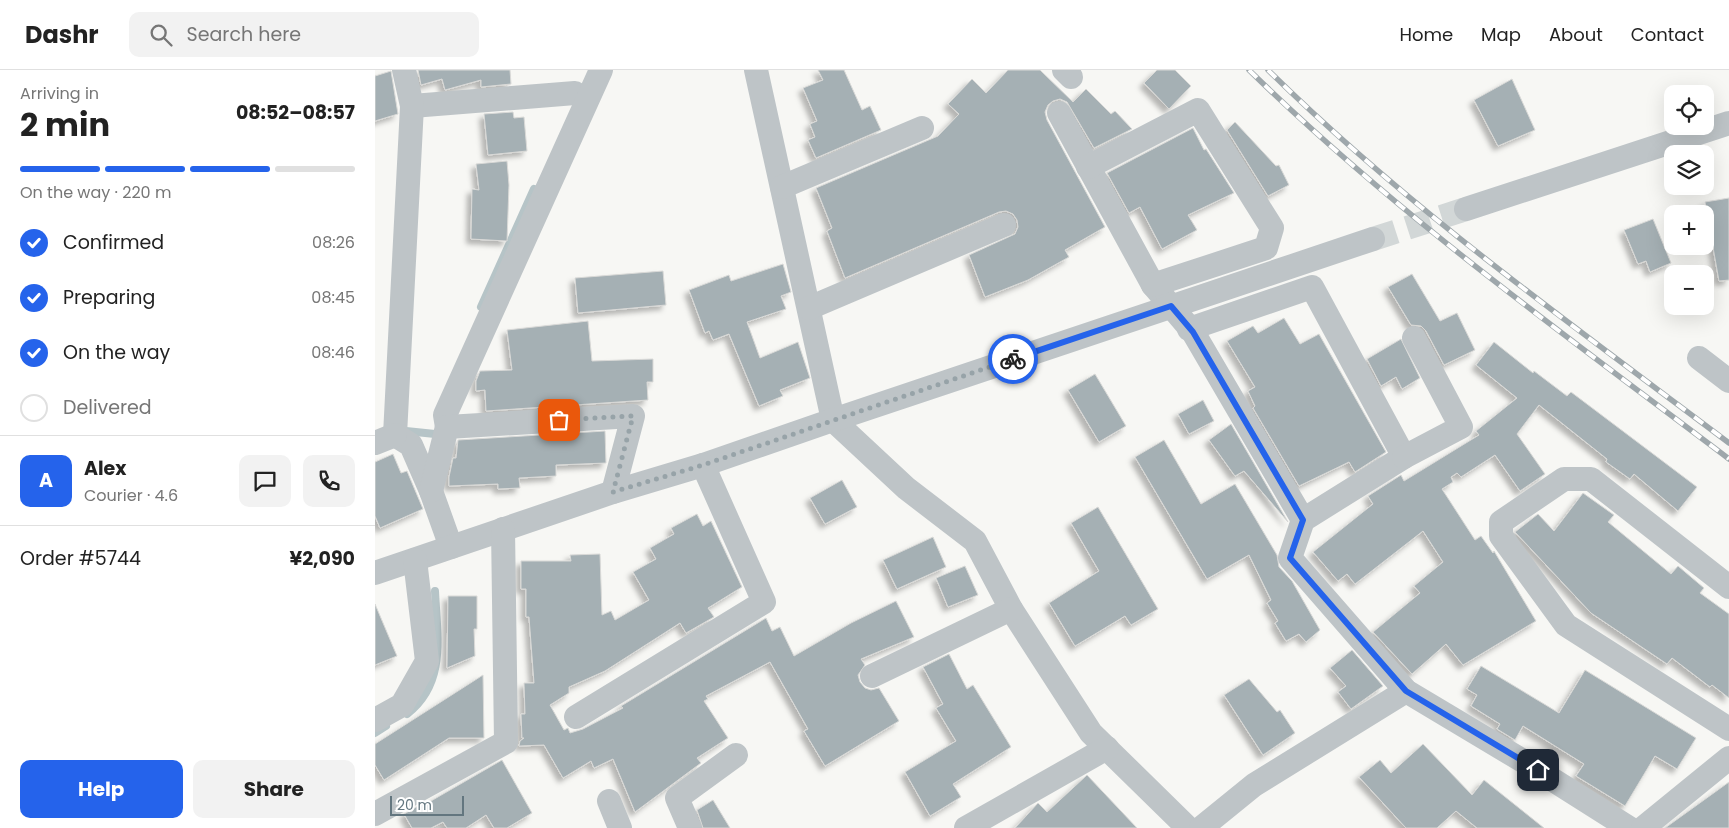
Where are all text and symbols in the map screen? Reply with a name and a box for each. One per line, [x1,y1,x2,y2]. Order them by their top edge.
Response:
search box [129,12,479,57]
text: Dashr [25,18,99,51]
icon: search [147,21,175,49]
text: Search here [187,21,301,48]
text: Home [1399,22,1453,47]
text: Map [1481,22,1521,47]
text: About [1549,22,1603,47]
text: Contact [1631,22,1704,47]
text: Arriving in [20,82,99,105]
map controls [1664,85,1714,315]
button: locate [1664,85,1714,135]
text: 08:52–08:57 [236,99,355,126]
text: 2 min [20,102,110,147]
button: layers [1664,145,1714,195]
text: On the way · 220 m [20,181,171,204]
button: + [1664,205,1714,255]
icon: check [20,229,48,257]
text: Confirmed [63,229,164,256]
text: 08:26 [312,231,355,254]
button: − [1664,265,1714,315]
icon: check [20,284,48,312]
text: Preparing [63,284,155,311]
text: 08:45 [311,286,355,309]
courier [988,334,1038,384]
icon: check [20,339,48,367]
text: On the way [63,339,170,366]
text: 08:46 [311,341,355,364]
icon: bike [999,345,1027,373]
text: Delivered [63,394,152,421]
pin [538,399,580,441]
icon: bag [545,406,573,434]
text: Alex [84,455,126,482]
button: chat [239,455,291,507]
button: phone [303,455,355,507]
text: A [39,467,53,494]
text: Courier · 4.6 [84,484,178,507]
text: Order #5744 [20,545,141,572]
text: ¥2,090 [289,545,355,572]
pin [1517,749,1559,791]
icon: home [1524,756,1552,784]
button: Help [20,760,183,818]
button: Share [193,760,355,818]
scale bar [390,793,464,816]
text: 20 m [397,795,432,815]

